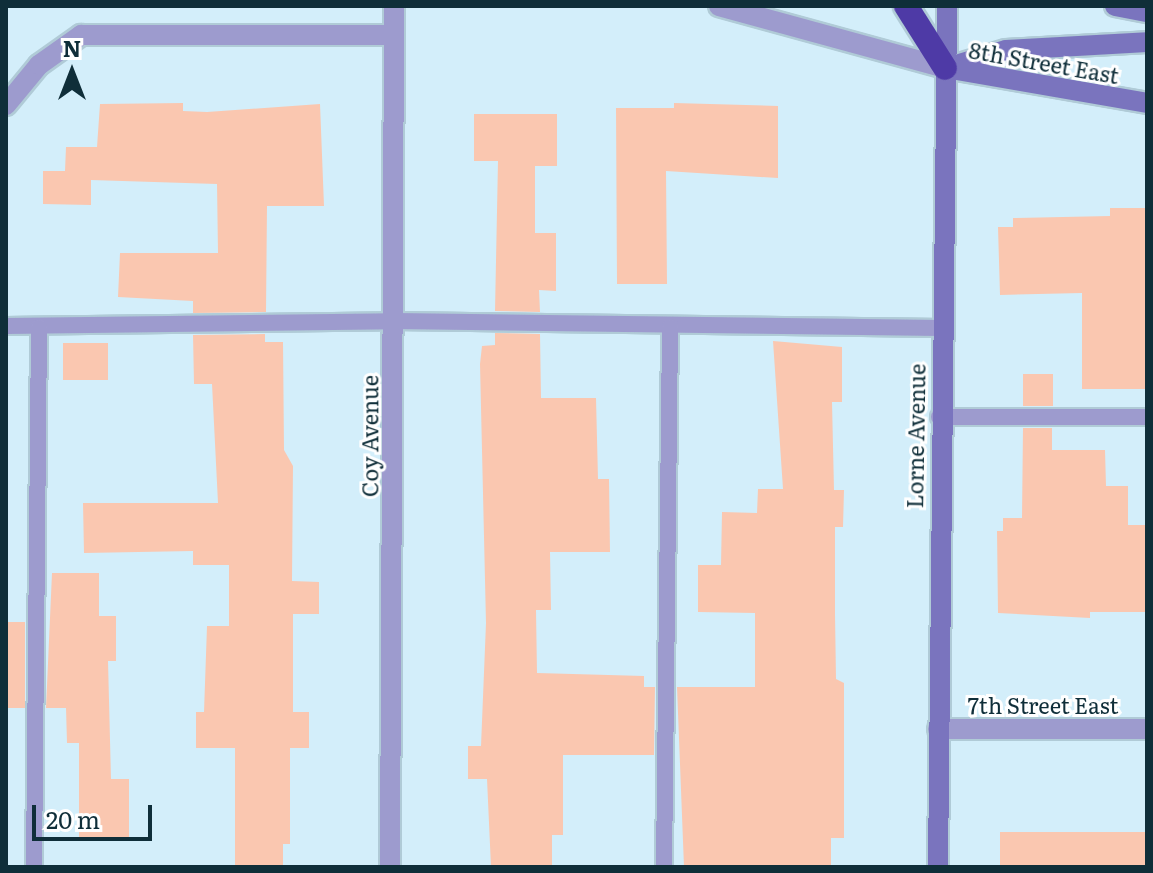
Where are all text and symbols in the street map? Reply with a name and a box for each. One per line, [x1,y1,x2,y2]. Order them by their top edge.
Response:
text: N [63,31,81,64]
north arrow [32,32,112,112]
street label: 8th Street East [967,36,1121,88]
street label: Lorne Avenue [901,363,929,509]
street label: Coy Avenue [356,375,382,497]
street label: 7th Street East [968,692,1118,718]
scale bar [36,789,156,839]
text: 20 m [46,801,100,836]

